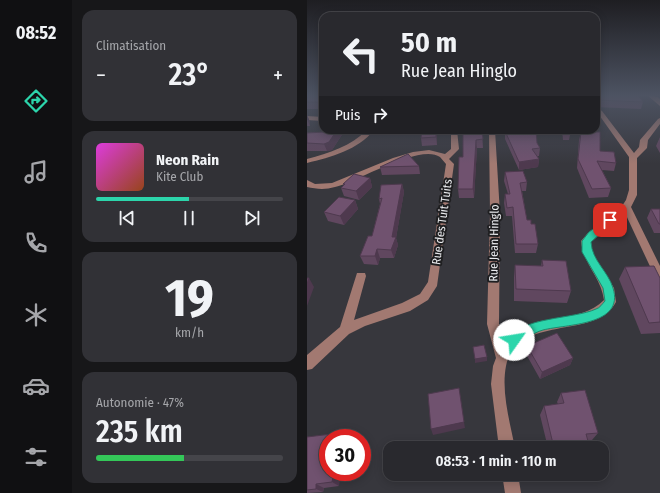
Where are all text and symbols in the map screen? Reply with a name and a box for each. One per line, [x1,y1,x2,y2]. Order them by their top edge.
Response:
text: 08:52 [16,22,56,44]
text: 50 m [401,26,457,59]
icon: left [335,28,387,80]
text: Climatisation [96,38,166,53]
text: 23° [169,57,210,93]
text: Rue Jean Hinglo [401,60,517,82]
text: − [96,62,106,89]
text: + [273,62,283,89]
icon: directions [22,87,50,115]
icon: right [369,104,391,126]
text: Puis [335,106,361,124]
text: Neon Rain [156,151,219,169]
icon: music [22,158,50,186]
text: Kite Club [156,169,203,184]
street label: Rue des Tuit Tuits [429,178,455,266]
pin [593,203,627,237]
street label: Rue Jean Hinglo [486,204,502,282]
icon: previous [116,207,138,229]
icon: pause [178,207,200,229]
icon: next [241,207,263,229]
icon: arrive [599,209,621,231]
icon: phone [22,229,50,257]
text: 19 [165,267,214,330]
icon: climate [22,301,50,329]
position arrow [493,319,535,361]
text: km/h [175,325,204,340]
icon: car [22,372,50,400]
text: Autonomie · 47% [96,395,184,410]
text: 235 km [96,414,183,450]
speed limit sign: 30 [319,429,371,481]
icon: filters [22,443,50,471]
text: 08:53 · 1 min · 110 m [436,452,556,470]

